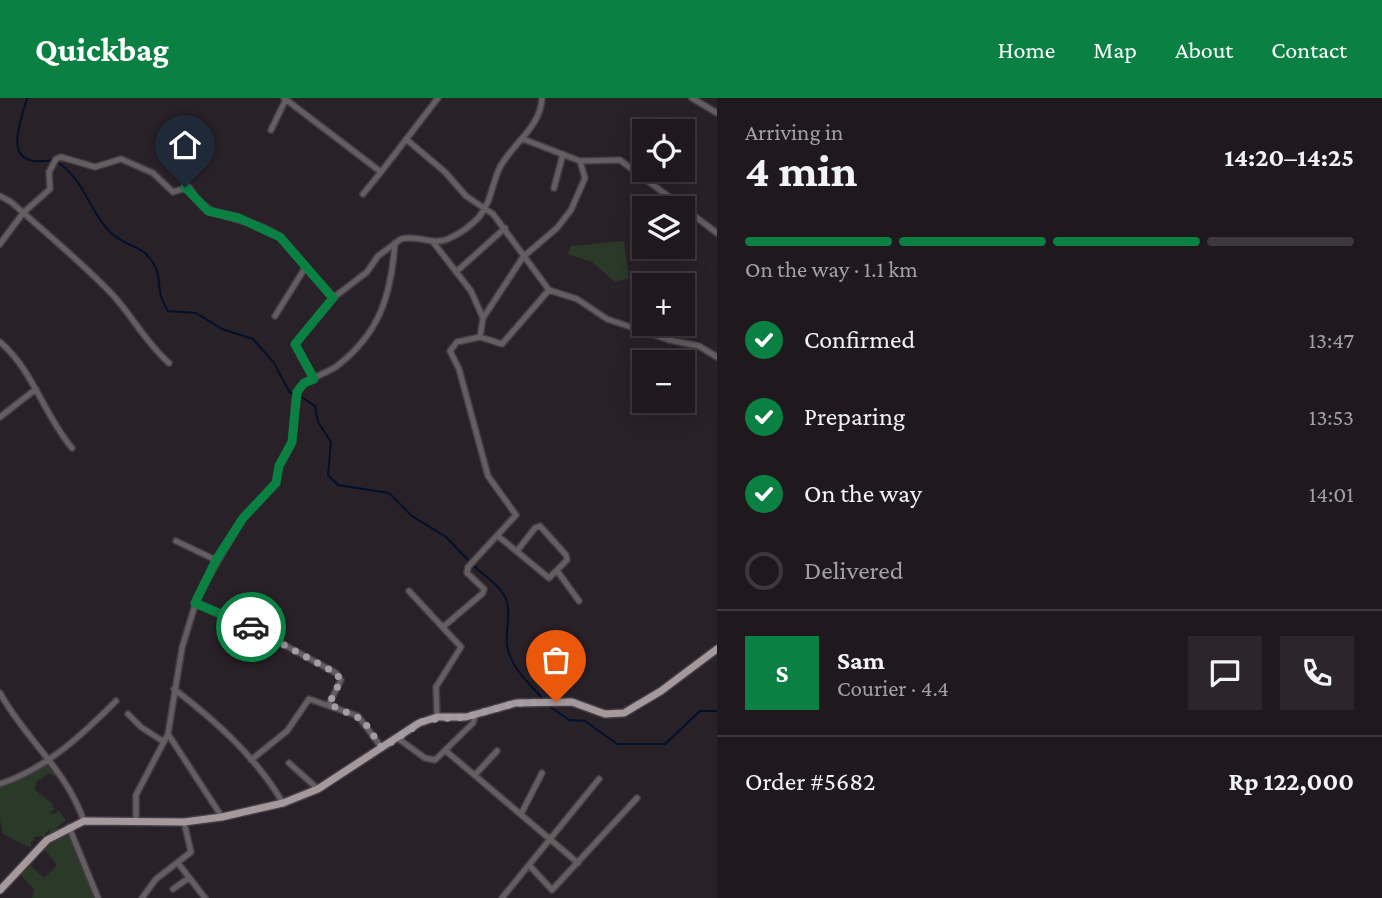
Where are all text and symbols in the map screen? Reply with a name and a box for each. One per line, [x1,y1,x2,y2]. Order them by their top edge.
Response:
text: Quickbag [35,31,169,68]
text: Home [998,36,1055,63]
text: Map [1093,36,1137,63]
text: About [1175,36,1233,63]
text: Contact [1271,36,1347,63]
pin [155,115,215,187]
map controls [632,119,695,413]
button: locate [632,119,695,182]
text: Arriving in [745,119,843,145]
icon: home [166,126,204,164]
text: 14:20–14:25 [1224,143,1354,172]
text: 4 min [745,145,857,196]
button: layers [632,196,695,259]
text: On the way · 1.1 km [745,256,918,282]
button: + [632,273,695,336]
icon: check [745,321,783,359]
text: Confirmed [804,325,915,354]
text: 13:47 [1308,327,1354,353]
button: − [632,350,695,413]
icon: check [745,398,783,436]
text: Preparing [804,402,905,431]
text: 13:53 [1309,404,1354,430]
icon: check [745,475,783,513]
text: On the way [804,479,922,508]
text: 14:01 [1309,481,1354,507]
text: Delivered [804,556,903,585]
courier [216,592,286,662]
icon: car [232,608,270,646]
pin [526,630,586,702]
button: chat [1188,636,1262,710]
button: phone [1280,636,1354,710]
icon: bag [537,641,575,679]
text: Sam [837,646,885,675]
text: S [776,659,789,688]
text: Courier · 4.4 [837,675,949,701]
text: Order #5682 [745,767,875,796]
text: Rp 122,000 [1229,767,1354,796]

